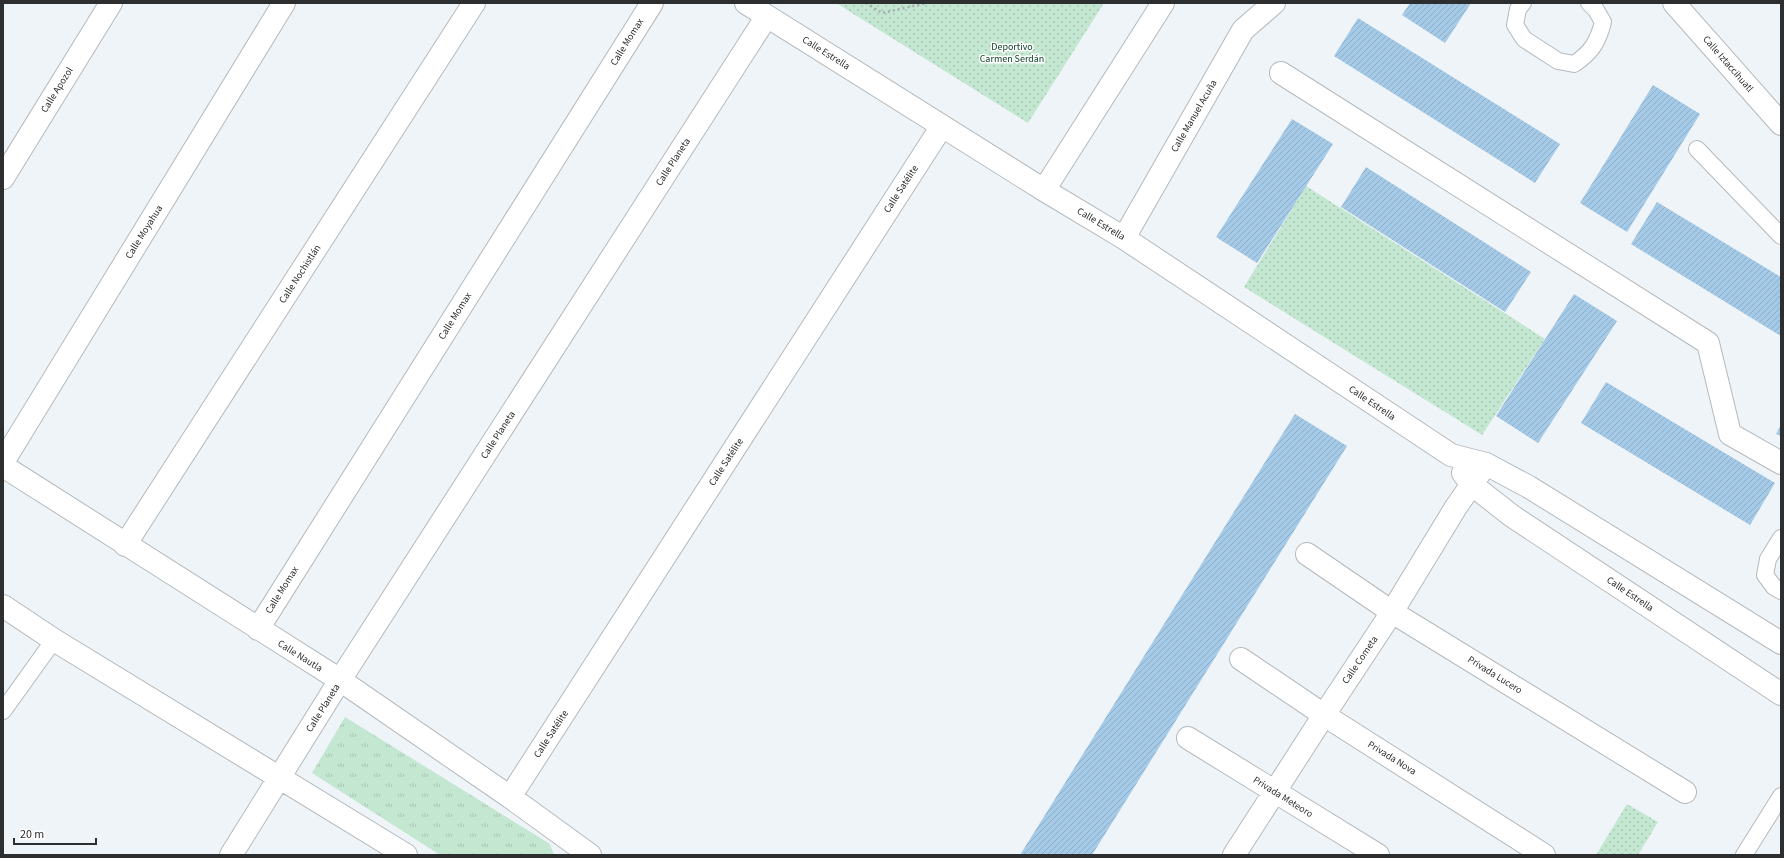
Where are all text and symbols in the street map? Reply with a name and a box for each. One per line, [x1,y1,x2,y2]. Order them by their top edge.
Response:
street label: Calle Momax [607,15,647,68]
street label: Calle Estrella [799,33,853,73]
street label: Calle Iztaccihuatl [1699,33,1757,96]
park label: Deportivo Carmen Serdán [980,40,1044,66]
street label: Calle Apozol [37,64,77,115]
street label: Calle Manuel Acuña [1168,77,1220,155]
street label: Calle Planeta [652,135,694,189]
street label: Calle Satélite [880,162,922,216]
street label: Calle Moyahua [122,202,166,262]
street label: Calle Estrella [1074,204,1128,244]
street label: Calle Nochistlán [276,242,324,306]
street label: Calle Momax [435,289,475,342]
street label: Calle Estrella [1346,382,1398,424]
street label: Calle Planeta [477,408,519,462]
street label: Calle Satélite [705,435,747,489]
street label: Calle Momax [262,563,302,616]
street label: Calle Estrella [1604,573,1656,615]
street label: Calle Cometa [1339,633,1381,687]
street label: Calle Nautla [275,637,325,675]
street label: Privada Lucero [1465,653,1525,697]
street label: Calle Planeta [303,681,343,735]
street label: Calle Satélite [530,707,572,761]
street label: Privada Nova [1365,737,1419,779]
street label: Privada Meteoro [1250,773,1316,821]
scale bar [14,820,96,846]
text: 20 m [20,826,44,843]

